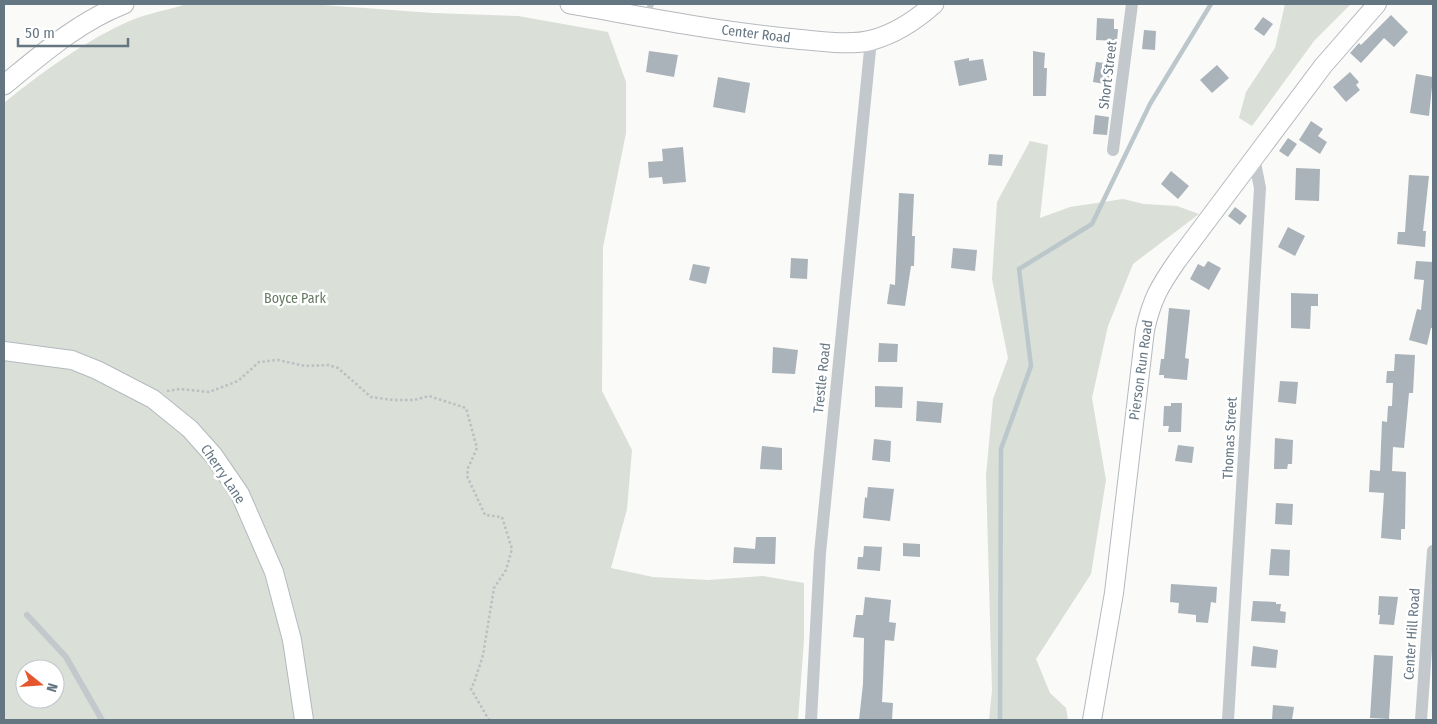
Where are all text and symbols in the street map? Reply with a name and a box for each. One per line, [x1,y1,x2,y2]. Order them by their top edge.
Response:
scale bar [18,15,128,47]
street label: Center Road [720,21,792,47]
text: 50 m [25,24,55,42]
street label: Short Street [1095,39,1121,110]
park label: Boyce Park [264,290,326,307]
street label: Pierson Run Road [1126,319,1156,421]
street label: Trestle Road [810,342,834,414]
street label: Thomas Street [1219,396,1241,480]
street label: Cherry Lane [197,441,249,507]
street label: Center Hill Road [1400,587,1424,681]
north arrow [15,659,65,709]
text: N [43,681,61,694]

